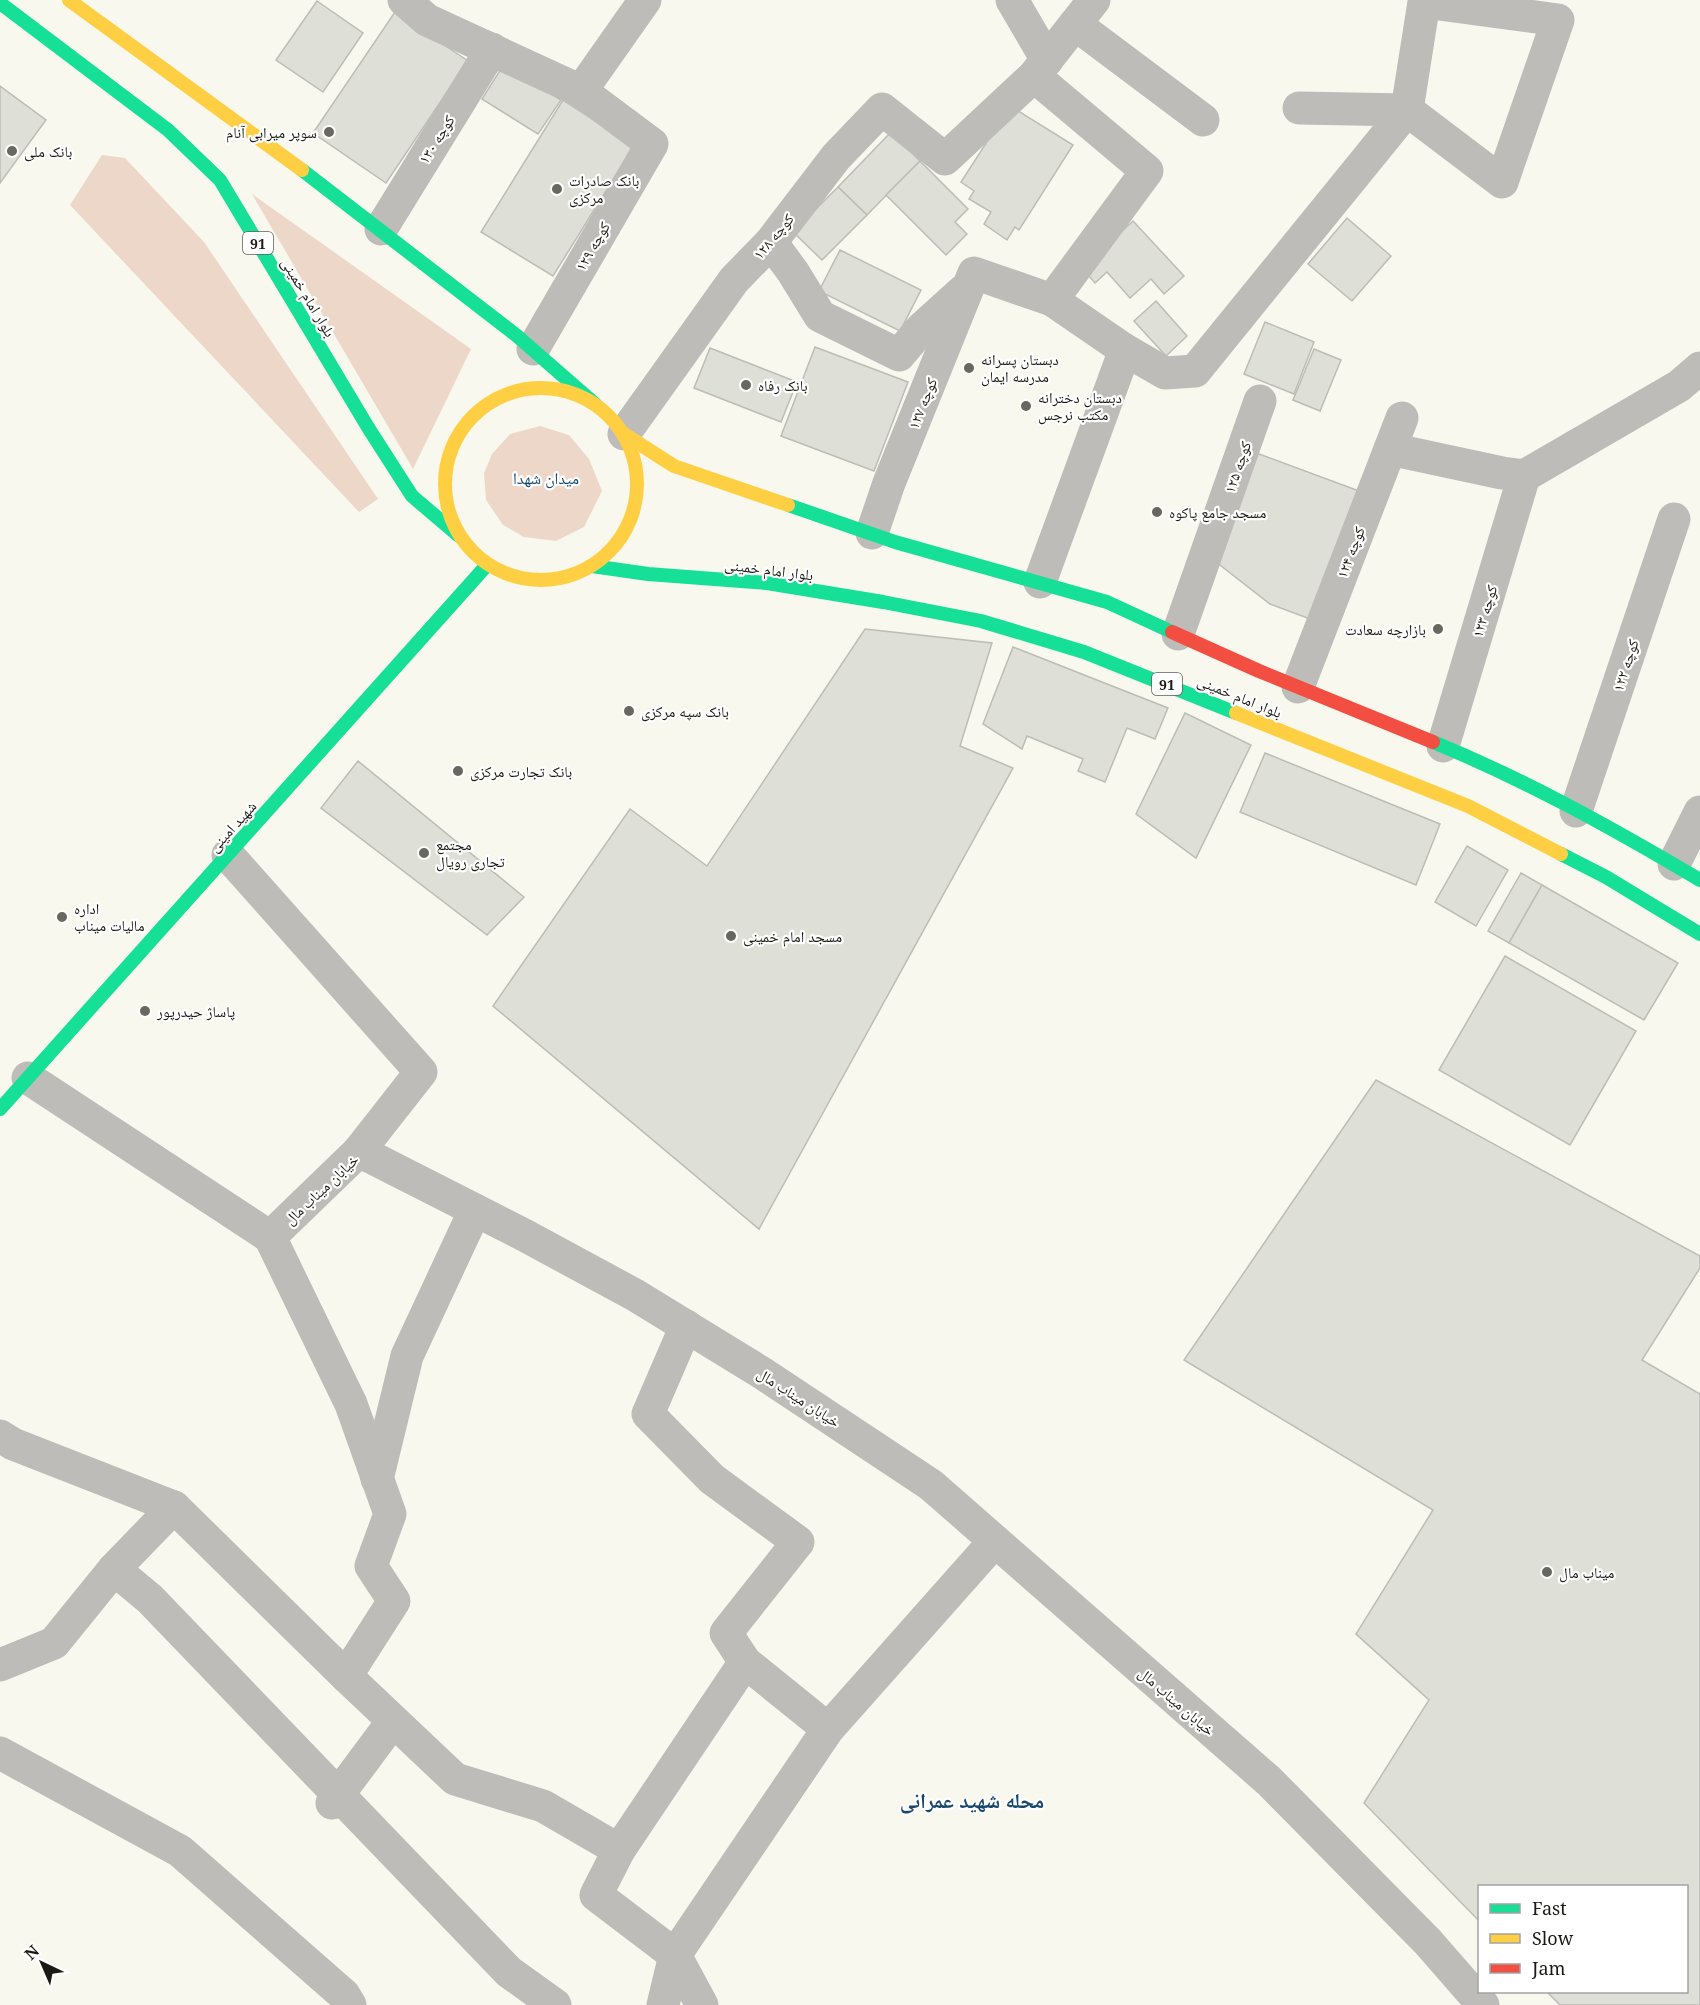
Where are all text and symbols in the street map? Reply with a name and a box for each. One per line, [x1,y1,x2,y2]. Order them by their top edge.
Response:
street label: کوچه ۱۳۰ [413,111,459,167]
place label: سوپر میرابی آنام [226,122,317,143]
marker: سوپر میرابی آنام [322,125,336,139]
place label: بانک ملی [24,141,72,162]
marker: بانک ملی [5,144,19,158]
place label: بانک صادرات مرکزی [569,170,639,208]
marker: بانک صادرات مرکزی [550,182,564,196]
street label: کوچه ۱۲۸ [748,209,798,263]
street label: کوچه ۱۲۹ [570,218,614,274]
road number: 91 [243,232,273,254]
street label: بلوار امام خمینی [277,254,341,341]
place label: دبستان پسرانه مدرسه ایمان [981,349,1059,387]
marker: دبستان پسرانه مدرسه ایمان [962,361,976,375]
street label: کوچه ۱۲۷ [903,374,941,432]
place label: بانک رفاه [758,375,808,395]
marker: بانک رفاه [739,378,753,392]
place label: دبستان دخترانه مکتب نرجس [1038,387,1122,425]
marker: دبستان دخترانه مکتب نرجس [1019,399,1033,413]
street label: کوچه ۱۲۵ [1219,438,1255,496]
district label: میدان شهدا [513,467,579,489]
place label: مسجد جامع پاکوه [1169,502,1266,523]
marker: مسجد جامع پاکوه [1150,505,1164,519]
street label: کوچه ۱۲۴ [1331,523,1369,581]
street label: بلوار امام خمینی [723,554,815,585]
street label: کوچه ۱۲۳ [1467,582,1501,640]
place label: بازارچه سعادت [1345,619,1426,639]
marker: بازارچه سعادت [1431,622,1445,636]
street label: کوچه ۱۲۲ [1607,636,1643,694]
street label: بلوار امام خمینی [1194,670,1285,723]
road number: 91 [1152,673,1182,695]
place label: بانک سپه مرکزی [641,701,729,722]
marker: بانک سپه مرکزی [622,704,636,718]
place label: بانک تجارت مرکزی [470,761,572,782]
marker: بانک تجارت مرکزی [451,764,465,778]
street label: شهید امینی [204,796,261,857]
place label: مجتمع تجاری رویال [436,834,505,872]
marker: مجتمع تجاری رویال [417,846,431,860]
place label: اداره مالیات میناب [74,898,145,935]
marker: اداره مالیات میناب [55,910,69,924]
place label: مسجد امام خمینی [743,926,842,947]
marker: مسجد امام خمینی [724,929,738,943]
place label: پاساژ حیدرپور [156,1001,235,1021]
marker: پاساژ حیدرپور [138,1004,152,1018]
street label: خیابان میناب مال [280,1149,364,1229]
street label: خیابان میناب مال [753,1363,845,1432]
place label: میناب مال [1559,1562,1615,1583]
marker: میناب مال [1540,1565,1554,1579]
street label: خیابان میناب مال [1134,1662,1220,1741]
district label: محله شهید عمرانی [900,1786,1044,1814]
legend [1478,1885,1688,1993]
text: Fast [1532,1896,1567,1920]
text: Slow [1532,1926,1574,1950]
north arrow [12,1933,72,1993]
text: N [19,1940,44,1965]
text: Jam [1531,1956,1566,1980]

